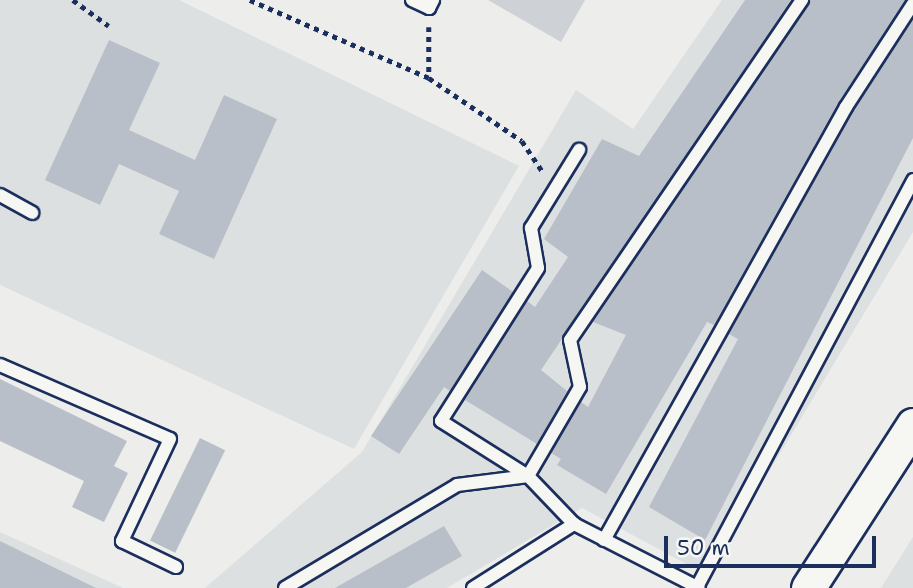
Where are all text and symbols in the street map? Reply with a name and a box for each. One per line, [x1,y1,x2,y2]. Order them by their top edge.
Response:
scale bar [668,522,880,566]
text: 50 m [677,534,730,562]

